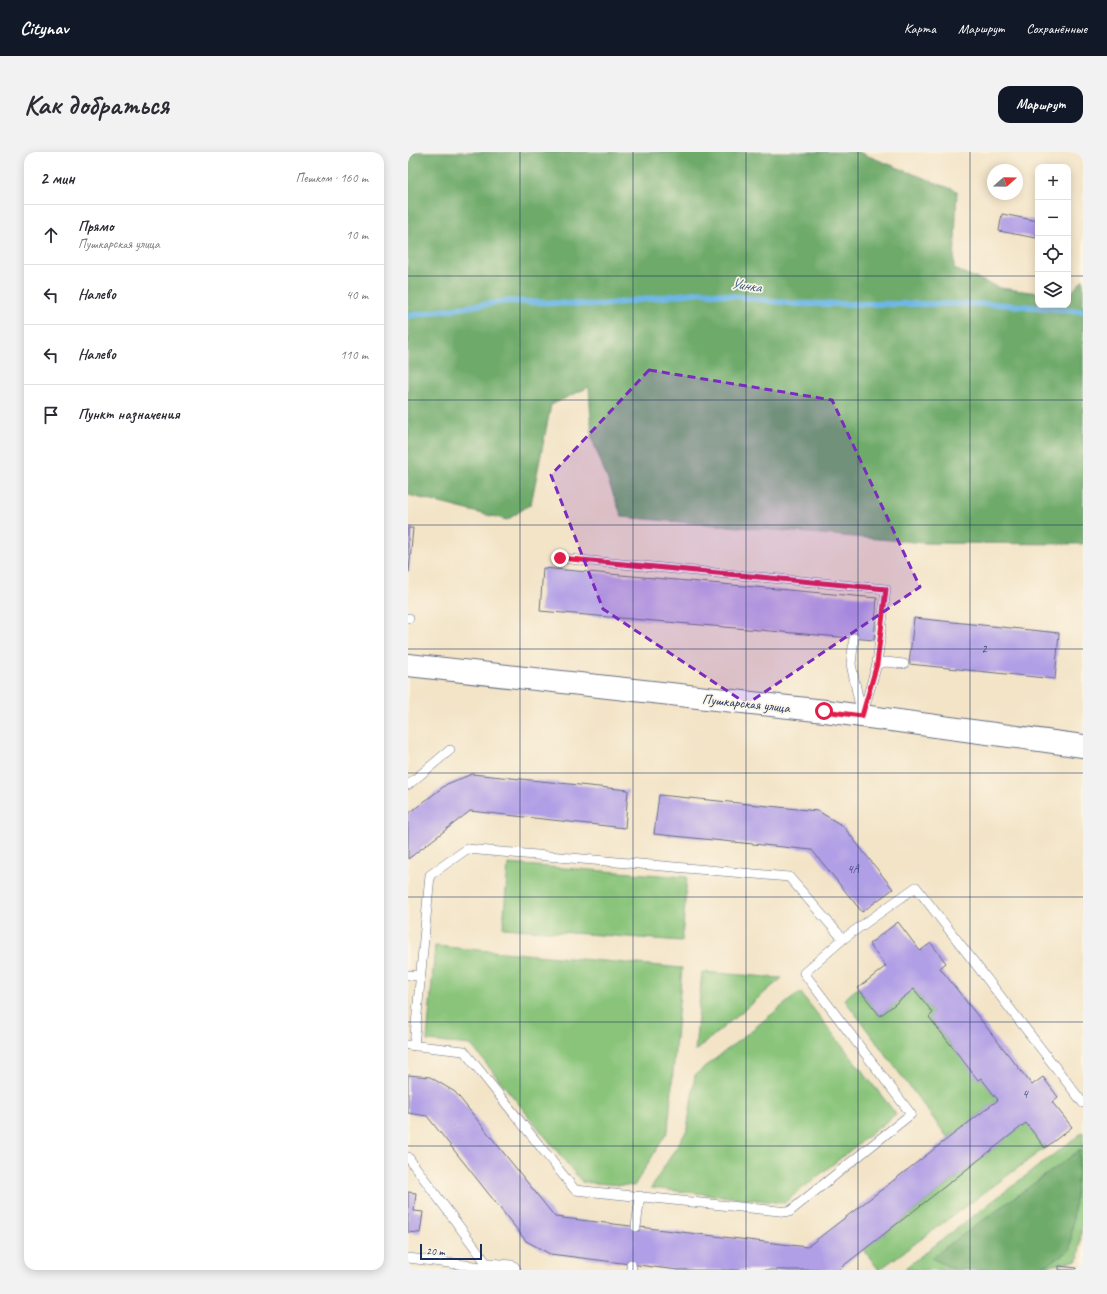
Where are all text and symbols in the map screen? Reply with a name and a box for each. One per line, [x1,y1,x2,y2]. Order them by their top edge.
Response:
text: Citynav [20,16,68,40]
text: Карта [904,20,936,37]
text: Маршрут [958,20,1004,37]
text: Сохранённые [1026,20,1087,37]
button: Маршрут [998,86,1083,123]
text: Как добраться [24,87,169,122]
north arrow [987,164,1023,200]
map controls [1035,164,1071,308]
button: + [1035,164,1071,200]
text: 2 мин [40,168,75,189]
text: Пешком · 160 m [295,170,368,186]
button: − [1035,200,1071,236]
text: Прямо [78,217,114,236]
icon: ahead [40,224,62,246]
text: 10 m [346,227,368,243]
text: Пушкарская улица [78,236,160,252]
button: locate [1035,236,1071,272]
button: layers [1035,272,1071,308]
water label: Уинка [730,274,764,297]
icon: left [40,284,62,306]
text: Налево [78,285,116,304]
text: 40 m [346,287,368,303]
icon: left [40,344,62,366]
text: Налево [78,345,116,364]
text: 110 m [340,347,368,363]
icon: arrive [40,404,62,426]
text: Пункт назначения [78,405,180,424]
route end [551,549,569,567]
house number: 2 [981,641,988,657]
street label: Пушкарская улица [701,690,791,717]
route start [815,702,833,720]
house number: 4А [847,861,860,877]
house number: 4 [1022,1086,1029,1102]
scale bar [420,1242,482,1261]
text: 20 m [426,1244,445,1258]

